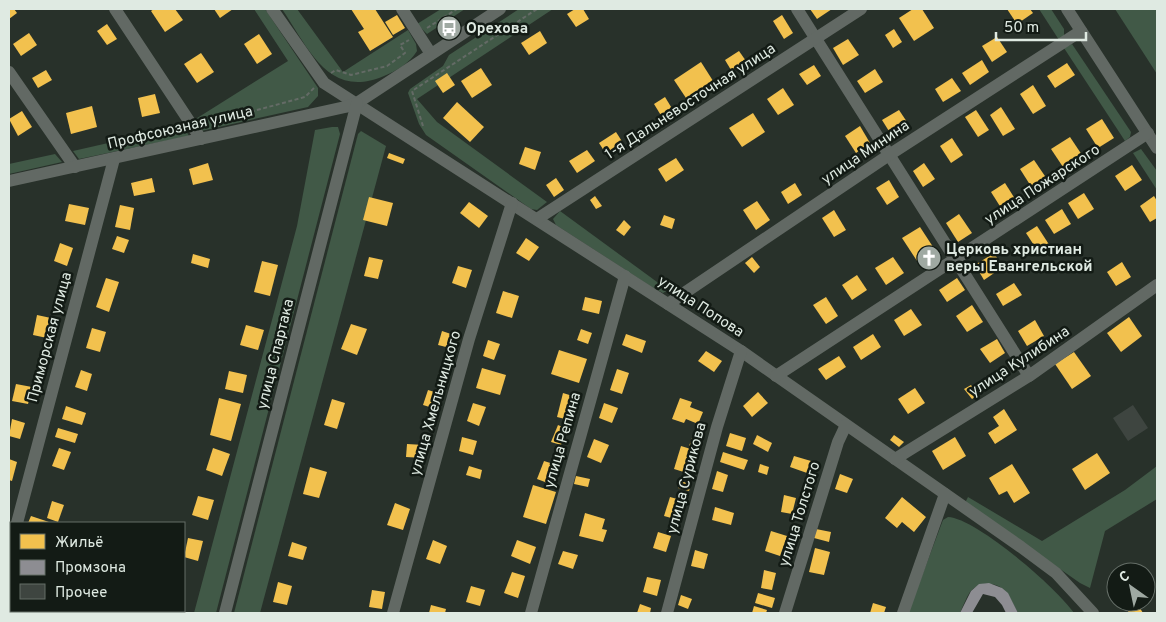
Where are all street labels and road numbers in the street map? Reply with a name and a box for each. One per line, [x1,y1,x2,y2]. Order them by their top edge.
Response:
street label: 1-я Дальневосточная улица [602,40,780,165]
street label: Профсоюзная улица [106,103,255,154]
street label: улица Минина [818,117,914,190]
street label: улица Пожарского [982,141,1104,230]
street label: Приморская улица [24,270,77,405]
street label: улица Попова [653,272,747,342]
street label: улица Спартака [254,297,299,412]
street label: улица Кулибина [966,323,1074,402]
street label: улица Хмельницкого [407,329,466,478]
street label: улица Репина [541,390,586,491]
street label: улица Сурикова [663,420,712,536]
street label: улица Толстого [775,460,825,569]

